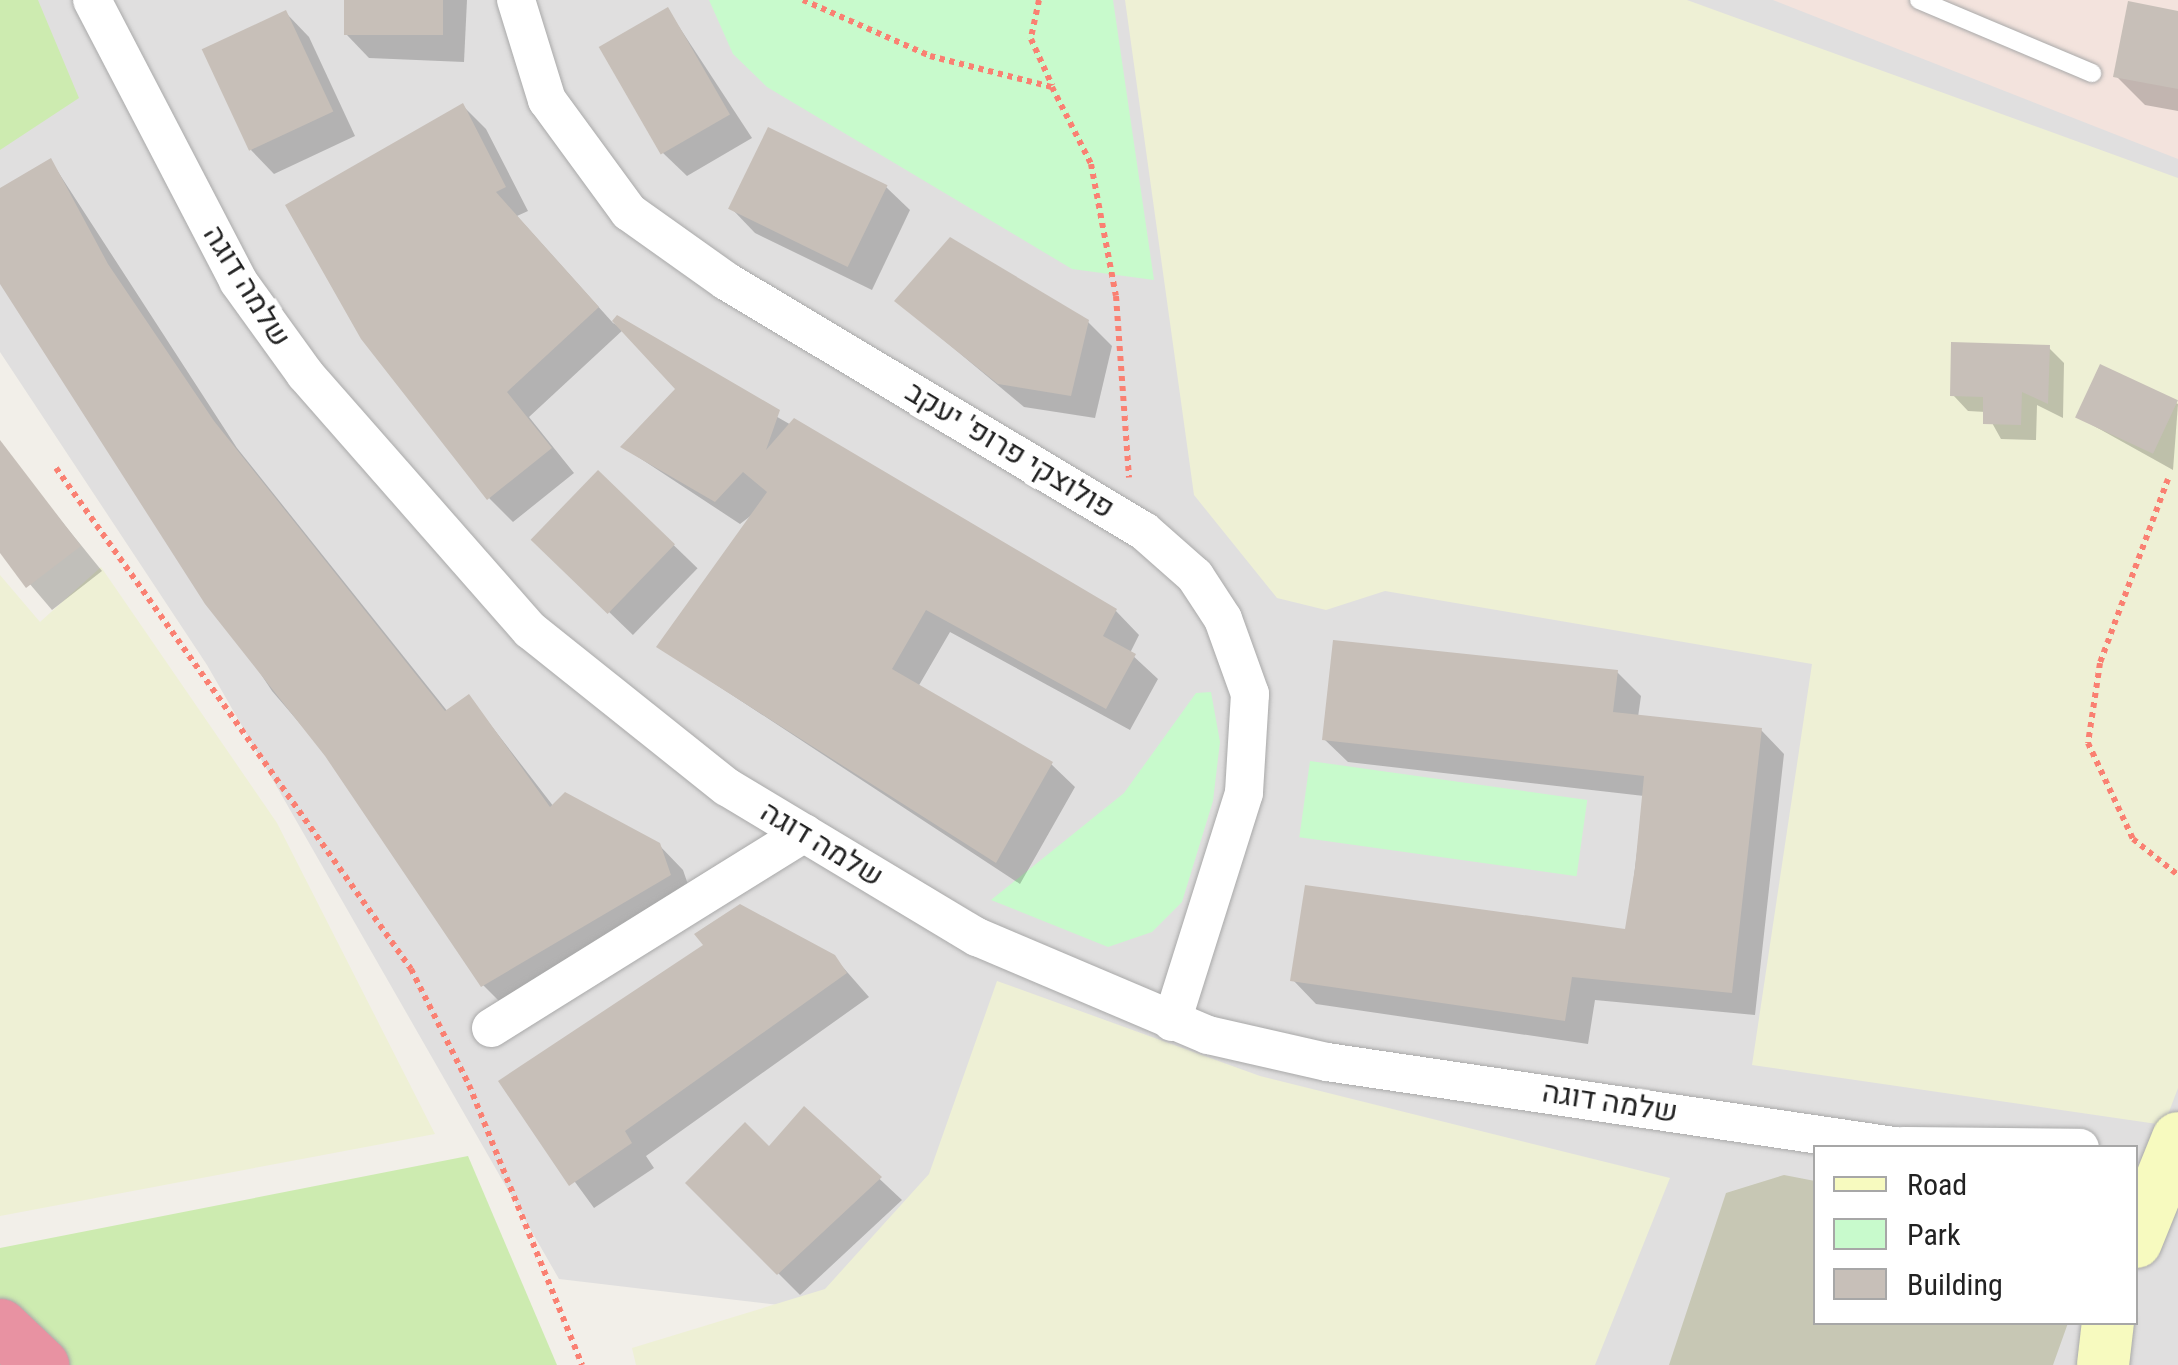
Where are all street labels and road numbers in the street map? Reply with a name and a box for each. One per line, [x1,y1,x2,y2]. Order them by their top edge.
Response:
street label: שלמה דוגה [196,219,298,353]
street label: פולוצקי פרופ' יעקב [899,374,1121,526]
street label: שלמה דוגה [754,793,890,895]
street label: שלמה דוגה [1540,1074,1680,1130]

